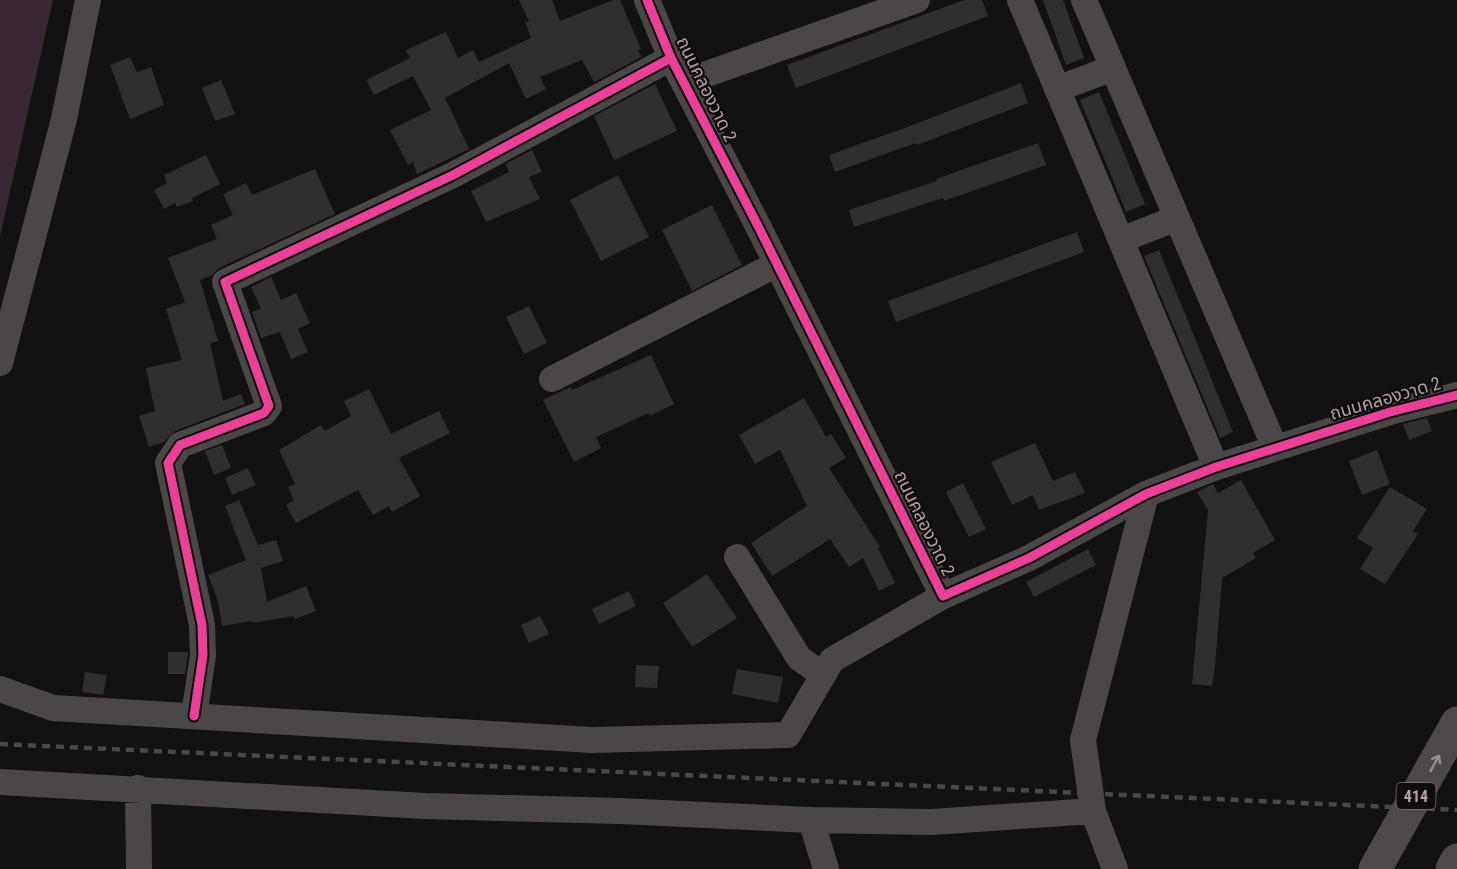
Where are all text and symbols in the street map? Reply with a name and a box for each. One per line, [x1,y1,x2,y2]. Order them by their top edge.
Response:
street label: ถนนคลองวาด 2 [672,33,742,145]
street label: ถนนคลองวาด 2 [1327,372,1443,424]
street label: ถนนคลองวาด 2 [890,467,960,579]
one-way arrow [1429,755,1441,772]
road number: 414 [1396,783,1436,809]

